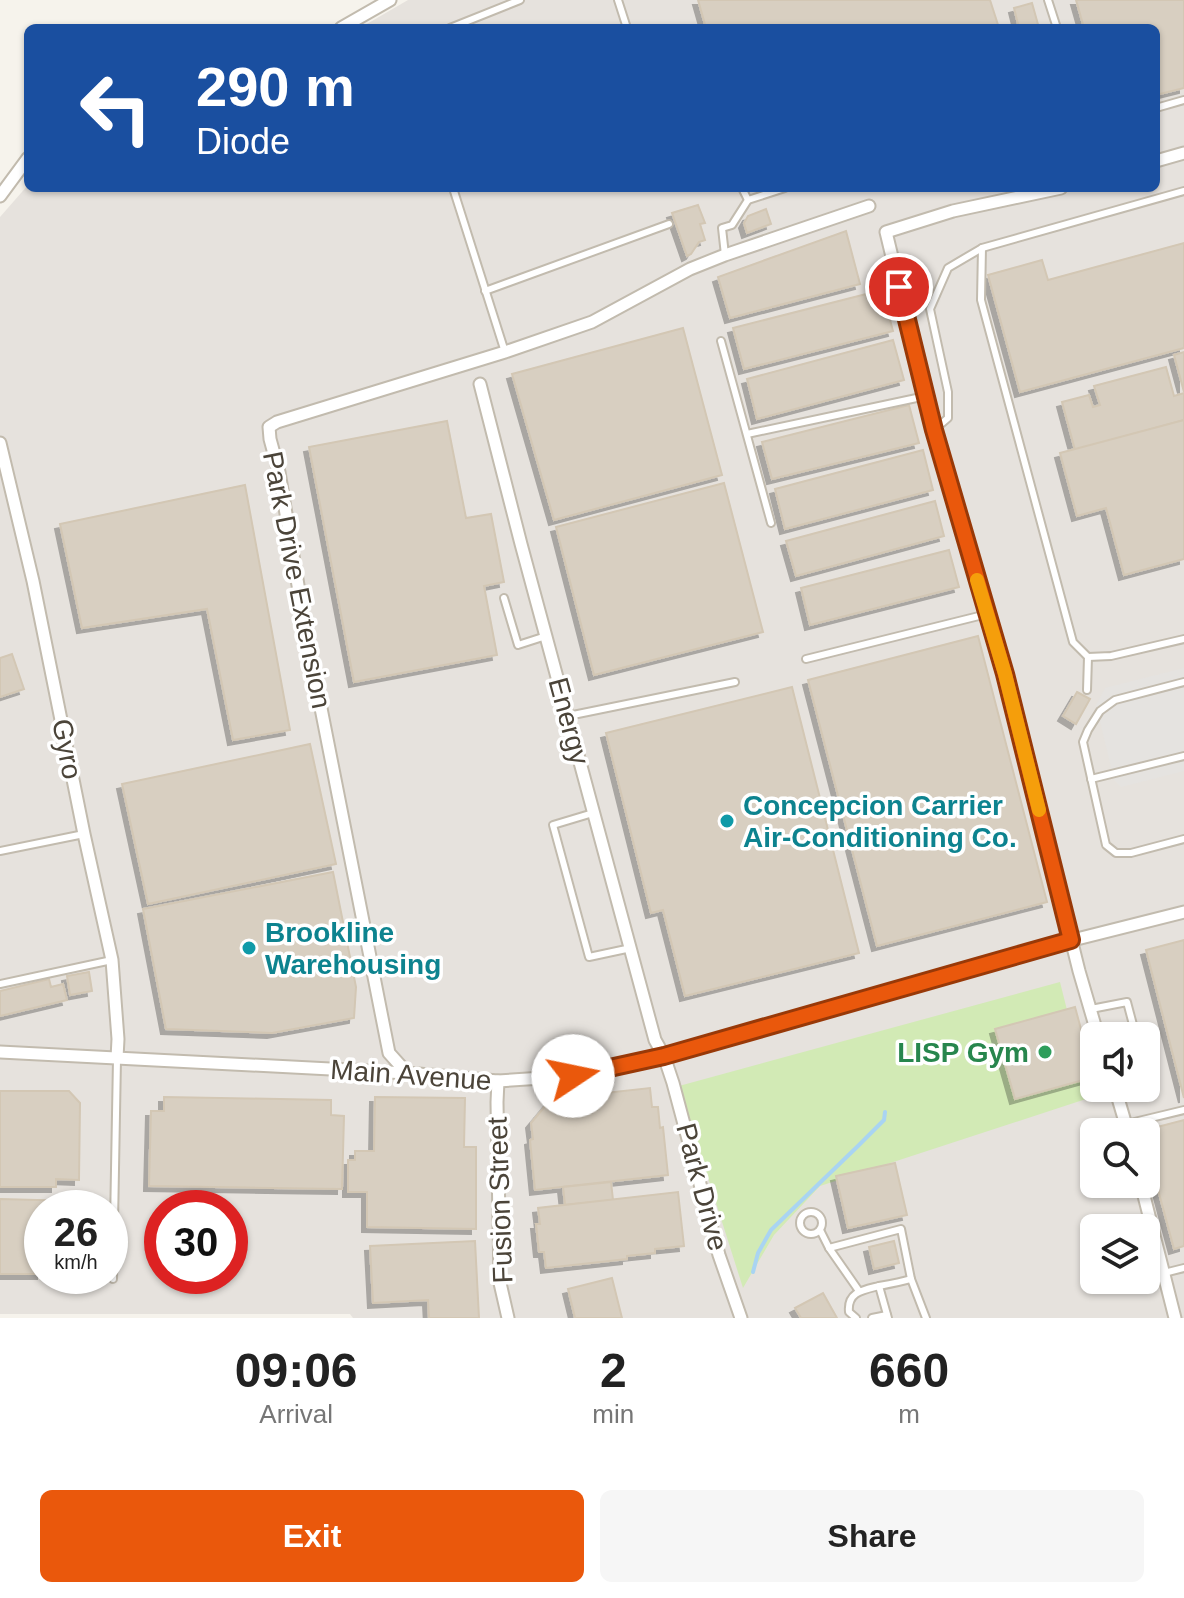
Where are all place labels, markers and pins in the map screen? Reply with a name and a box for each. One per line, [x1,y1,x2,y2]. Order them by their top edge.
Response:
pin [865,253,933,321]
place label: Concepcion Carrier Air-Conditioning Co. [743,790,1017,853]
marker: Concepcion Carrier Air-Conditioning Co. [718,812,736,830]
place label: Brookline Warehousing [265,917,441,980]
marker: Brookline Warehousing [240,939,258,957]
place label: LISP Gym [897,1037,1029,1068]
marker: LISP Gym [1036,1043,1054,1061]

